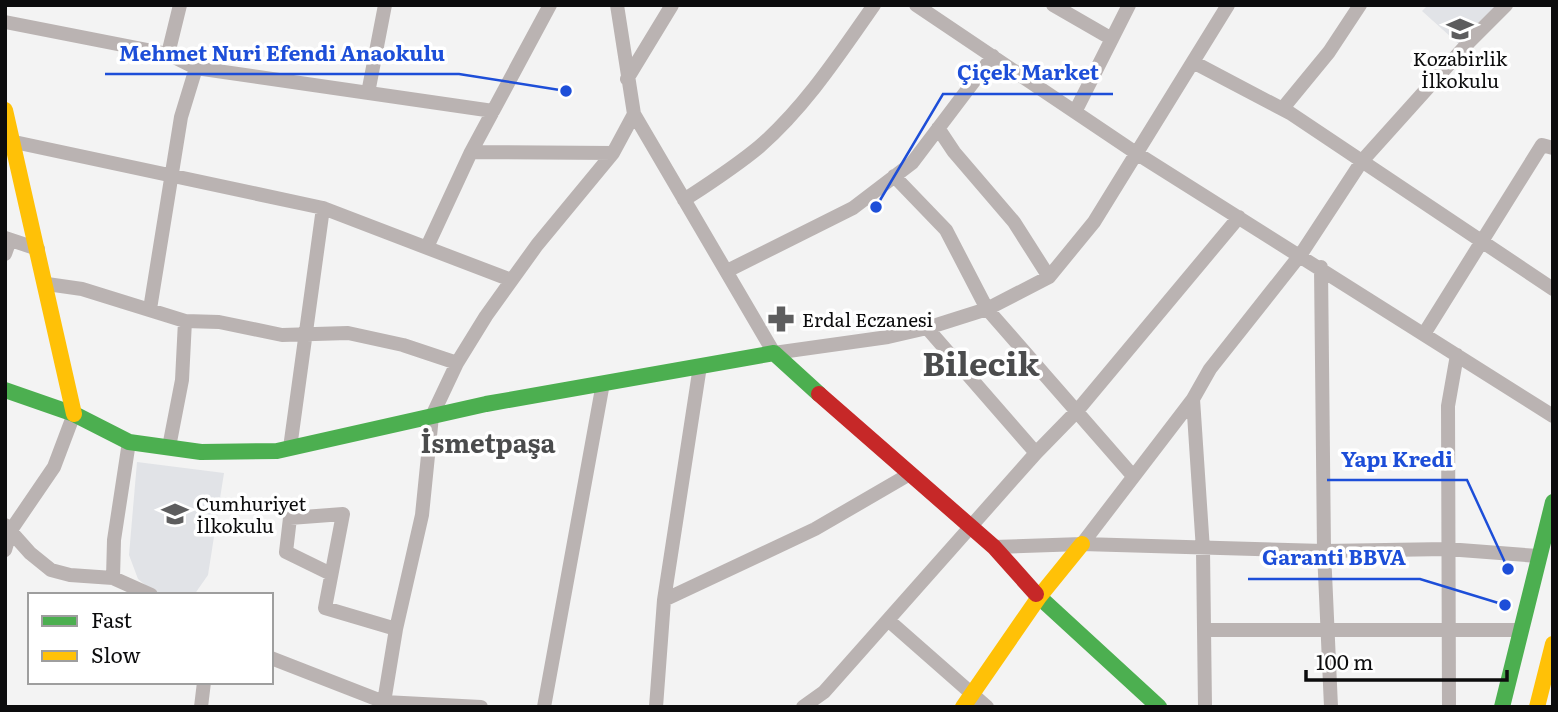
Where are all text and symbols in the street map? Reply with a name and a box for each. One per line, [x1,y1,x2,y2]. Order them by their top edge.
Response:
school or university icon: Kozabirlik İlkokulu [1445,14,1475,44]
callout: Mehmet Nuri Efendi Anaokulu [105,32,459,74]
text: Mehmet Nuri Efendi Anaokulu [119,36,445,67]
place label: Kozabirlik İlkokulu [1413,44,1508,94]
callout: Çiçek Market [943,52,1113,94]
text: Çiçek Market [957,55,1100,86]
pharmacy icon: Erdal Eczanesi [766,304,796,334]
place label: Erdal Eczanesi [802,305,933,333]
district label: Bilecik [922,337,1041,386]
district label: İsmetpaşa [420,422,556,461]
callout: Yapı Kredi [1327,438,1467,480]
text: Yapı Kredi [1341,442,1453,473]
place label: Cumhuriyet İlkokulu [196,489,306,539]
school or university icon: Cumhuriyet İlkokulu [160,499,190,529]
callout: Garanti BBVA [1248,537,1420,579]
text: Garanti BBVA [1262,540,1406,571]
legend [28,593,273,684]
text: Fast [91,603,132,634]
text: Slow [91,638,141,669]
scale bar [1306,638,1507,682]
text: 100 m [1316,645,1373,676]

